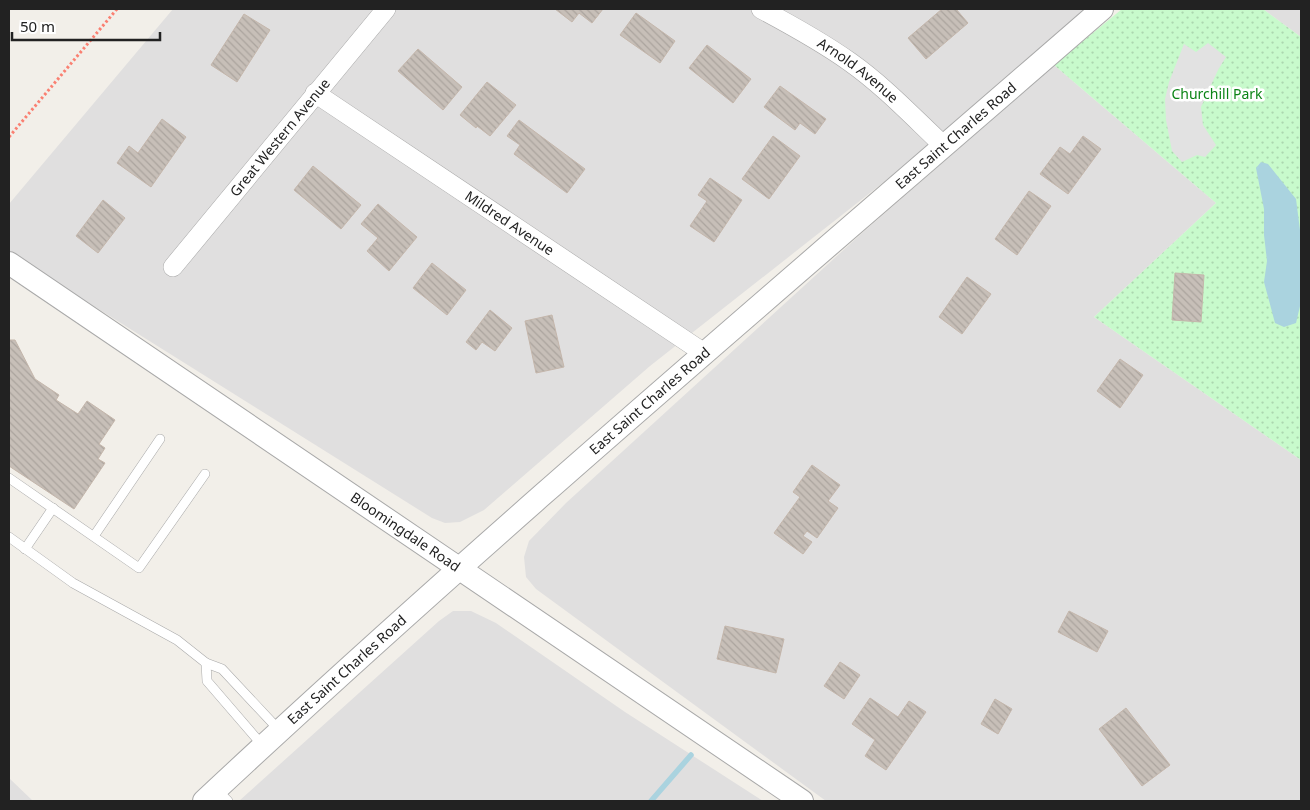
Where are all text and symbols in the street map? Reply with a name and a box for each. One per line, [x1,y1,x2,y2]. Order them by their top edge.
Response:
scale bar [12,10,160,42]
text: 50 m [20,16,55,36]
street label: Arnold Avenue [814,33,903,107]
street label: Great Western Avenue [225,74,334,200]
street label: East Saint Charles Road [891,78,1020,193]
park label: Churchill Park [1171,84,1263,103]
street label: Mildred Avenue [462,186,558,259]
street label: East Saint Charles Road [585,343,714,458]
street label: Bloomingdale Road [347,487,464,576]
street label: East Saint Charles Road [283,610,410,728]

